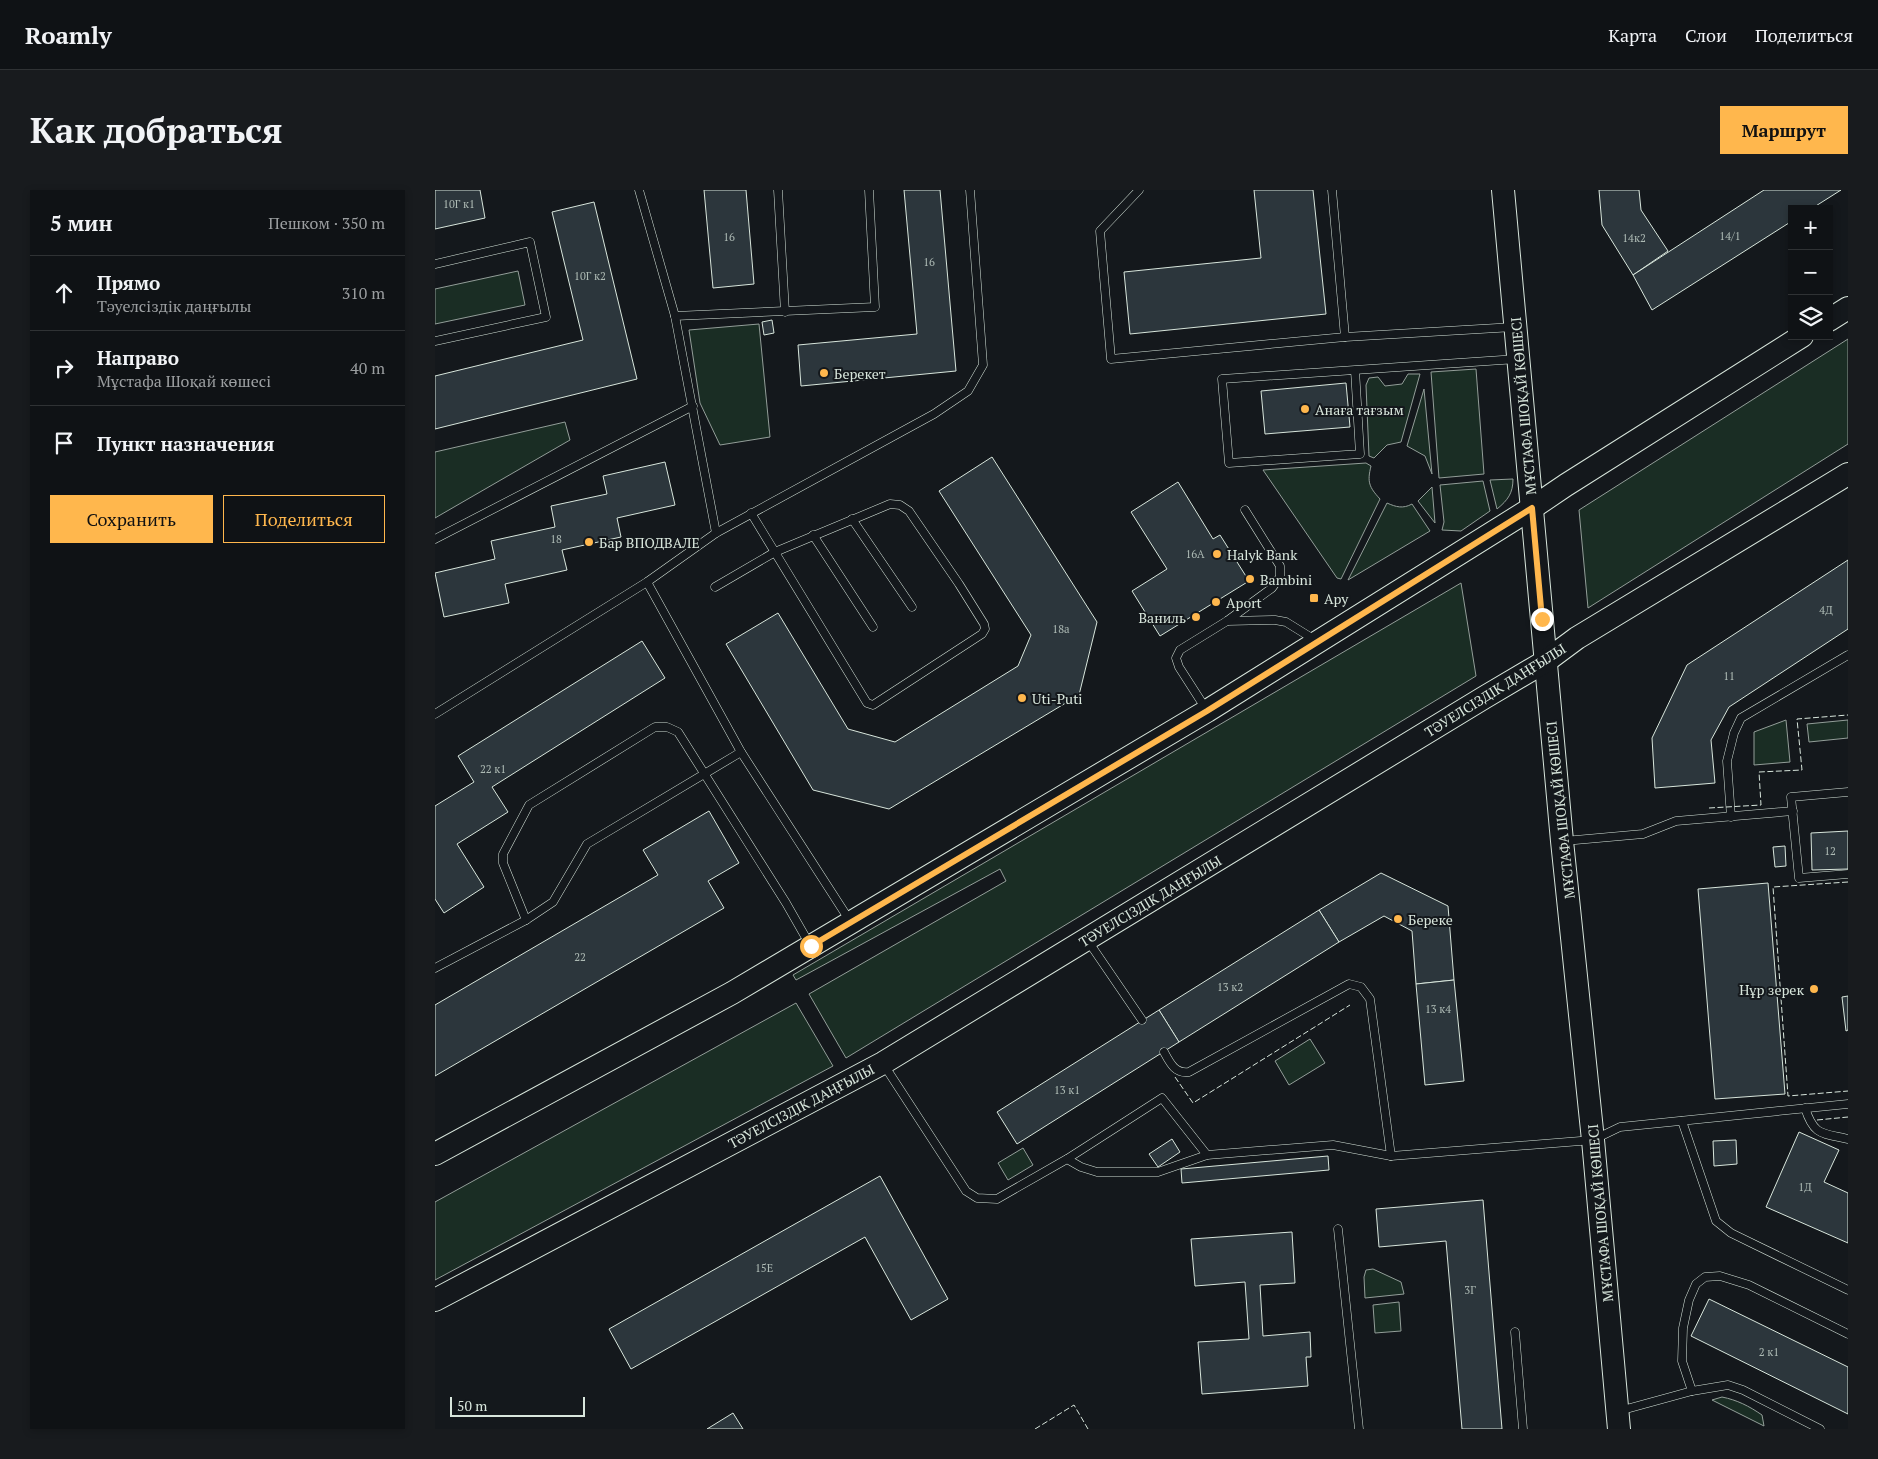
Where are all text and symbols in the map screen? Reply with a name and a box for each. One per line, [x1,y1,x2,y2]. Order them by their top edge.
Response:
text: Roamly [25,19,112,51]
text: Карта [1608,23,1657,47]
text: Слои [1685,23,1727,47]
text: Поделиться [1755,23,1853,47]
button: Маршрут [1720,106,1848,154]
text: Как добраться [30,107,283,153]
house number: 10Г к1 [443,197,475,211]
map controls [1788,205,1833,340]
button: + [1788,205,1833,250]
text: 5 мин [50,209,112,237]
text: Пешком · 350 m [268,212,385,234]
house number: 14/1 [1719,229,1741,243]
house number: 16 [723,230,735,244]
house number: 14к2 [1622,231,1646,245]
button: − [1788,250,1833,295]
house number: 16 [923,255,935,269]
house number: 10Г к2 [574,269,606,283]
text: Прямо [97,270,160,295]
icon: ahead [50,279,78,307]
text: 310 m [342,282,385,304]
text: Тәуелсіздік даңғылы [97,295,251,317]
button: layers [1788,295,1833,340]
street label: МҰСТАФА ШОҚАЙ КӨШЕСІ [1506,316,1540,496]
text: Направо [97,345,179,370]
icon: right [50,354,78,382]
text: 40 m [350,357,385,379]
place label: Берекет [834,364,886,383]
marker: Берекет [818,367,830,379]
text: Мұстафа Шоқай көшесі [97,370,271,392]
place label: Анаға тағзым [1315,400,1404,419]
marker: Анаға тағзым [1299,403,1311,415]
icon: arrive [50,429,78,457]
text: Пункт назначения [97,431,274,456]
button: Сохранить [50,495,213,543]
button: Поделиться [223,495,385,543]
house number: 18 [550,532,562,546]
place label: Бар ВПОДВАЛЕ [599,533,700,552]
marker: Бар ВПОДВАЛЕ [583,536,595,548]
place label: Halyk Bank [1227,545,1298,564]
house number: 16А [1185,547,1205,561]
marker: Halyk Bank [1211,548,1223,560]
place label: Bambini [1260,570,1312,589]
marker: Bambini [1244,573,1256,585]
place label: Ару [1324,589,1349,608]
marker: Ару [1308,592,1320,604]
place label: Aport [1226,593,1263,612]
marker: Aport [1210,596,1222,608]
house number: 4Д [1819,603,1833,617]
place label: Ваниль [1138,608,1186,627]
route end [1531,608,1554,631]
marker: Ваниль [1190,611,1202,623]
house number: 18а [1052,622,1070,636]
street label: ТӘУЕЛСІЗДІК ДАҢҒЫЛЫ [1421,639,1569,741]
house number: 11 [1723,669,1735,683]
place label: Uti-Puti [1032,689,1083,708]
marker: Uti-Puti [1016,692,1028,704]
street label: МҰСТАФА ШОҚАЙ КӨШЕСІ [1541,720,1579,900]
house number: 22 к1 [480,762,506,776]
house number: 12 [1824,844,1836,858]
street label: ТӘУЕЛСІЗДІК ДАҢҒЫЛЫ [1075,851,1225,951]
place label: Береке [1408,910,1453,929]
marker: Береке [1392,913,1404,925]
route start [800,935,823,958]
house number: 22 [574,950,586,964]
house number: 13 к2 [1217,980,1243,994]
place label: Нұр зерек [1739,980,1804,999]
marker: Нұр зерек [1808,983,1820,995]
house number: 13 к4 [1425,1002,1451,1016]
street label: ТӘУЕЛСІЗДІК ДАҢҒЫЛЫ [725,1059,878,1153]
house number: 13 к1 [1054,1083,1080,1097]
street label: МҰСТАФА ШОҚАЙ КӨШЕСІ [1583,1123,1617,1303]
house number: 1Д [1798,1180,1812,1194]
house number: 15Е [755,1261,773,1275]
house number: 3Г [1464,1283,1476,1297]
house number: 2 к1 [1759,1345,1779,1359]
scale bar [450,1394,585,1417]
text: 50 m [457,1396,487,1415]

